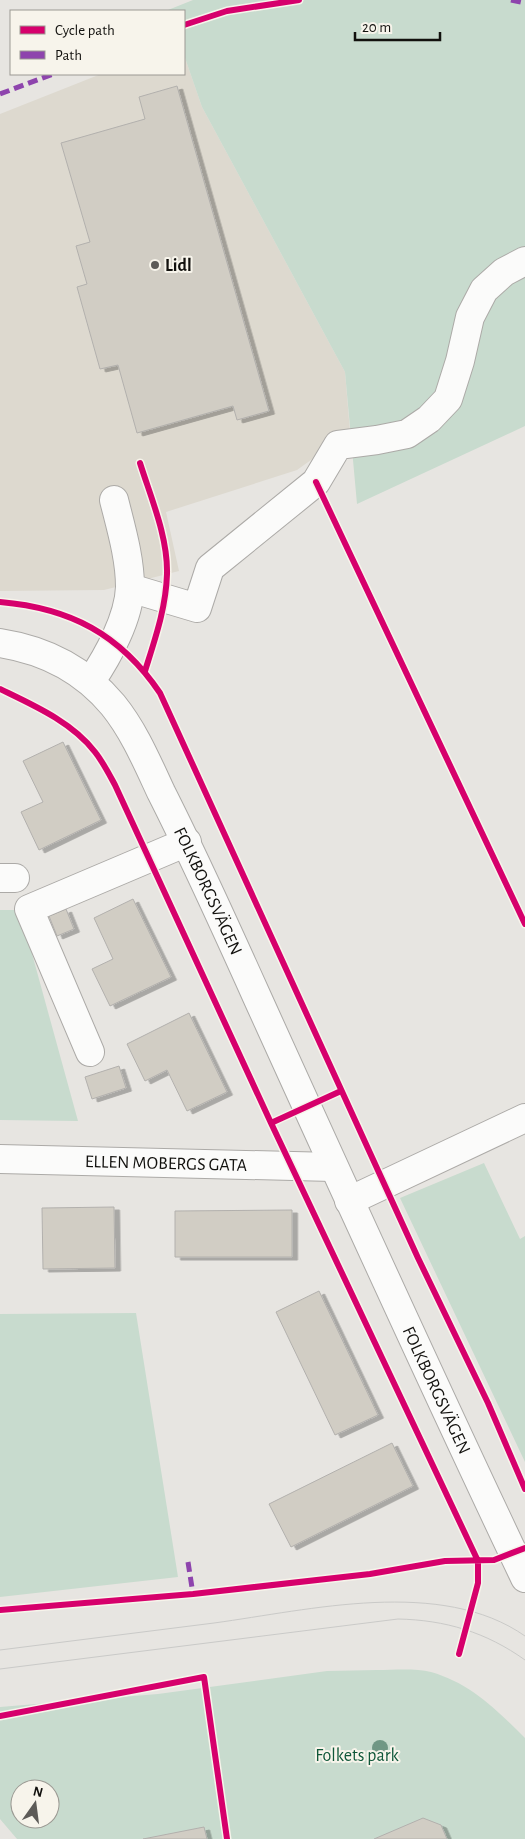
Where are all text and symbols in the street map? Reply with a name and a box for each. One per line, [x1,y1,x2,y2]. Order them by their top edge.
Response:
legend [10,10,185,75]
scale bar [355,10,440,42]
text: 20 m [362,20,391,35]
text: Cycle path [55,23,115,38]
text: Path [55,48,82,63]
place label: Lidl [165,257,192,275]
marker: Lidl [149,259,161,271]
street label: FOLKBORGSVÄGEN [170,825,245,958]
street label: ELLEN MOBERGS GATA [85,1153,248,1175]
street label: FOLKBORGSVÄGEN [399,1324,473,1457]
park label: Folkets park [315,1747,399,1765]
north arrow [10,1779,60,1829]
text: N [31,1784,44,1800]

